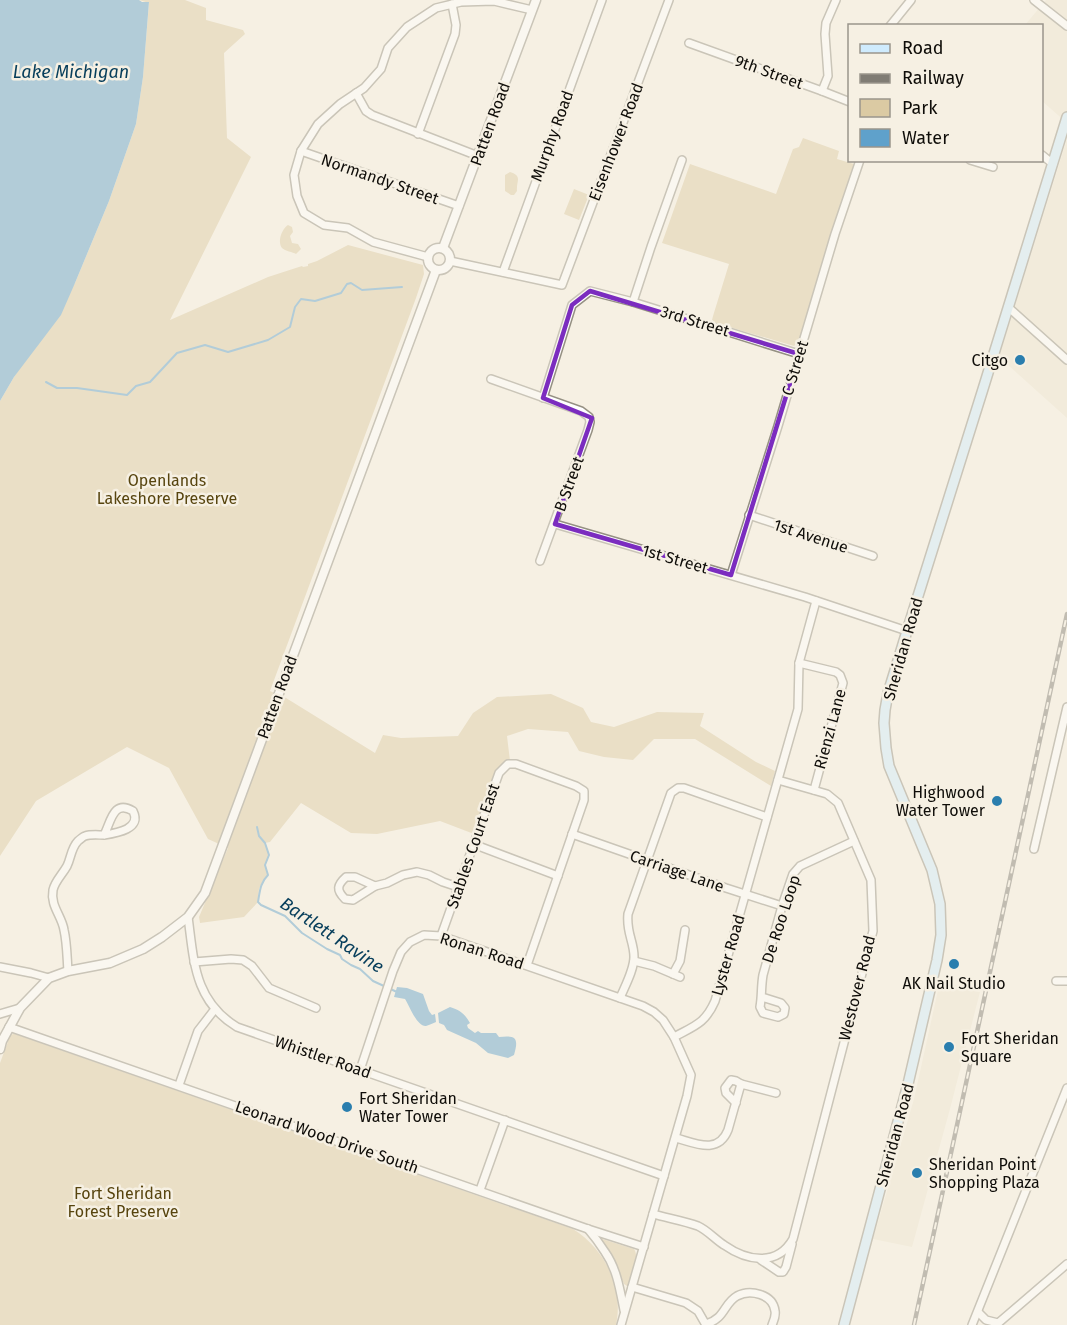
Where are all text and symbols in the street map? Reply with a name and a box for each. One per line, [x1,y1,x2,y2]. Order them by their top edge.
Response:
legend [848,24,1043,162]
text: Road [902,37,944,59]
street label: 9th Street [732,51,806,93]
water label: Lake Michigan [13,61,129,83]
text: Railway [902,67,964,89]
street label: Patten Road [466,80,514,168]
street label: Eisenhower Road [585,80,647,204]
street label: Murphy Road [527,88,577,184]
text: Park [902,97,938,119]
text: Water [902,127,949,149]
street label: Normandy Street [319,150,442,208]
street label: 3rd Street [658,302,732,341]
street label: C Street [778,338,812,398]
place label: Citgo [972,351,1008,370]
marker: Citgo [1013,353,1027,367]
street label: B Street [550,454,588,514]
park label: Openlands Lakeshore Preserve [97,471,237,508]
street label: 1st Avenue [771,515,851,557]
street label: 1st Street [640,541,710,578]
street label: Sheridan Road [879,595,927,703]
street label: Patten Road [253,653,301,741]
street label: Rienzi Lane [810,687,850,771]
street label: Stables Court East [443,781,503,911]
place label: Highwood Water Tower [896,783,986,820]
marker: Highwood Water Tower [990,794,1004,808]
street label: Carriage Lane [627,846,727,896]
street label: De Roo Loop [758,873,804,965]
water label: Bartlett Ravine [276,892,388,978]
street label: Lyster Road [707,912,749,998]
street label: Ronan Road [438,928,526,974]
street label: Westover Road [835,933,879,1043]
marker: AK Nail Studio [947,957,961,971]
place label: AK Nail Studio [902,974,1006,993]
place label: Fort Sheridan Square [961,1029,1059,1066]
street label: Whistler Road [272,1032,374,1082]
marker: Fort Sheridan Square [942,1040,956,1054]
street label: Sheridan Road [872,1081,918,1189]
place label: Fort Sheridan Water Tower [359,1089,457,1126]
street label: Leonard Wood Drive South [233,1097,421,1177]
marker: Fort Sheridan Water Tower [340,1100,354,1114]
place label: Sheridan Point Shopping Plaza [929,1155,1040,1192]
marker: Sheridan Point Shopping Plaza [910,1166,924,1180]
park label: Fort Sheridan Forest Preserve [68,1184,178,1221]

